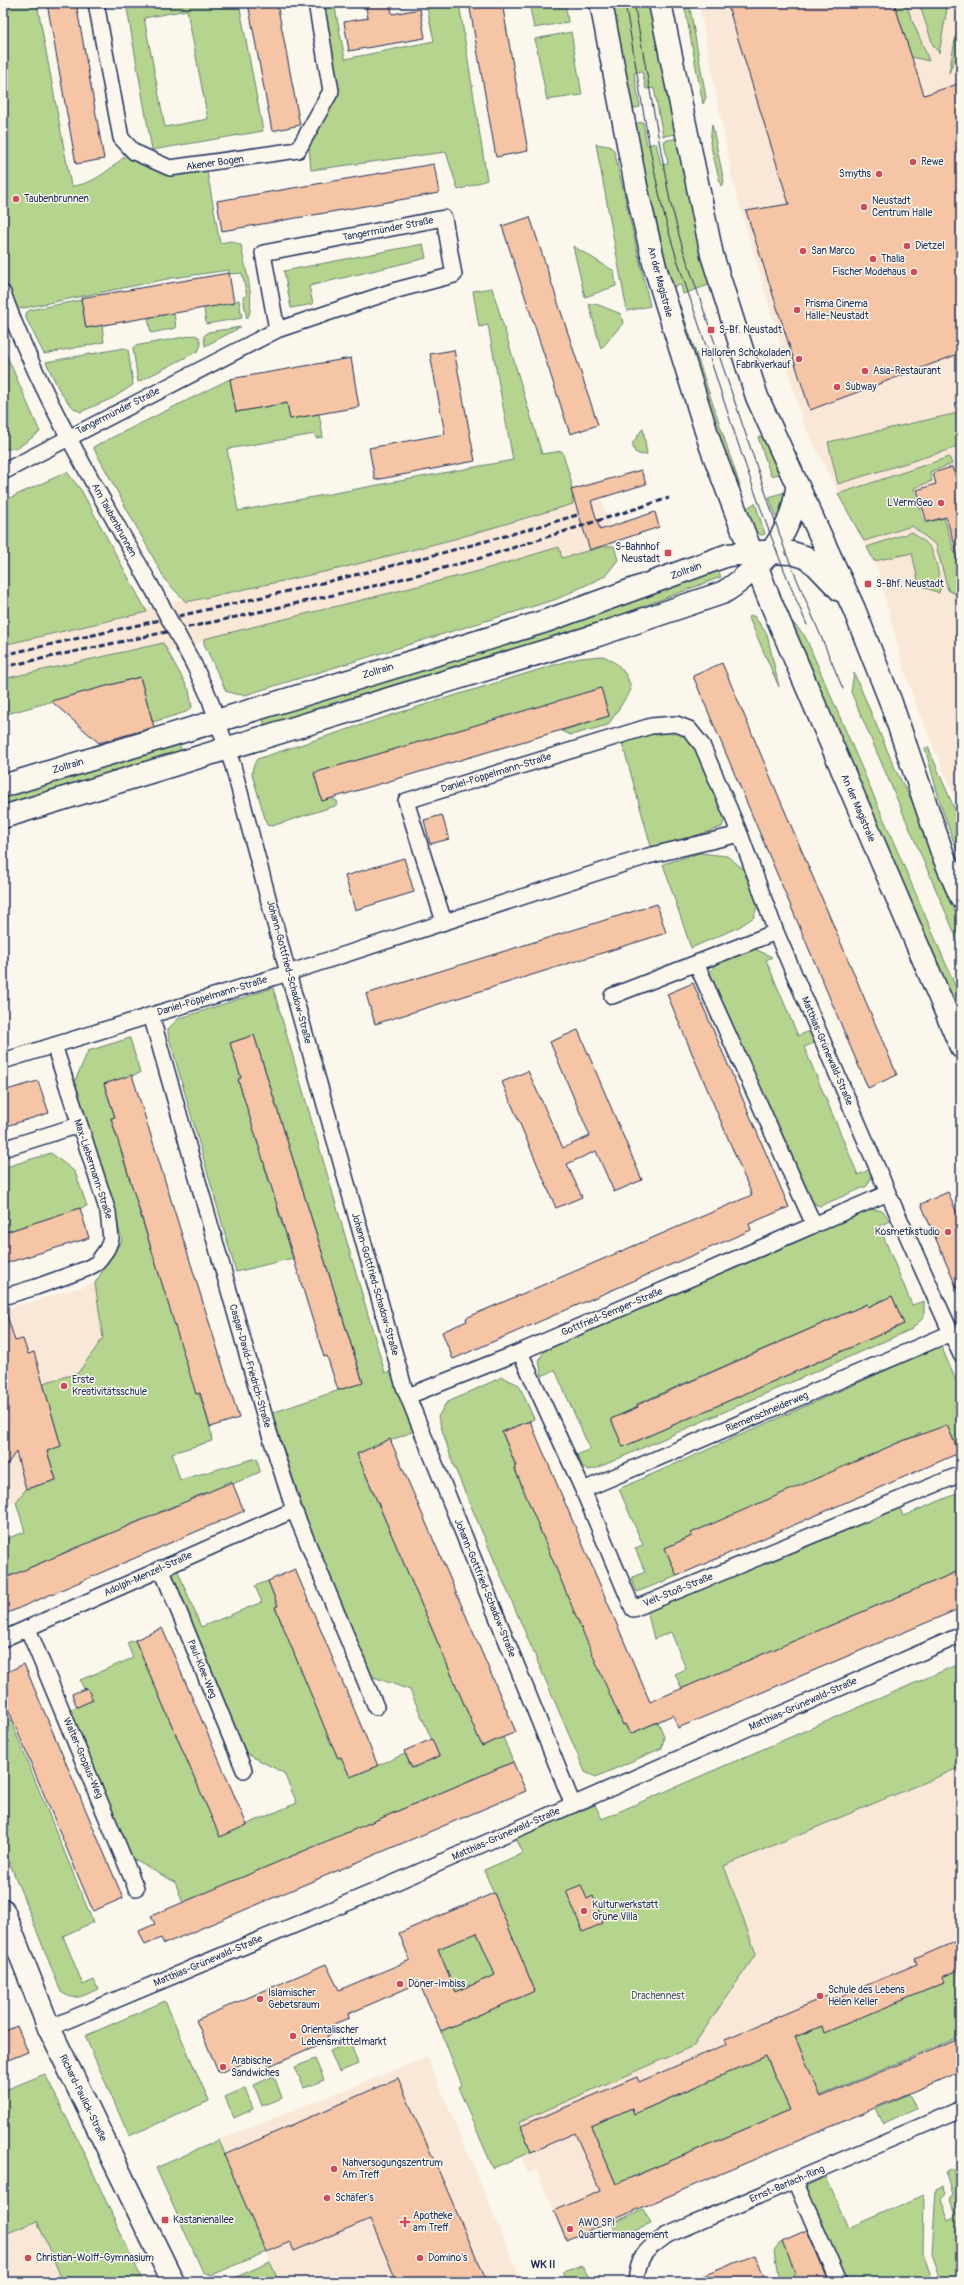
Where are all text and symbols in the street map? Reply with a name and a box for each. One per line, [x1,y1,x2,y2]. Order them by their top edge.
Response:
street label: Akener Bogen [185,153,245,173]
place label: Rewe [921,156,943,168]
marker: Rewe [908,157,918,167]
place label: Smyths [839,168,872,180]
marker: Smyths [874,169,884,179]
place label: Taubenbrunnen [24,193,89,205]
marker: Taubenbrunnen [11,194,21,204]
place label: Neustadt Centrum Halle [872,195,933,219]
marker: Neustadt Centrum Halle [859,202,869,212]
street label: Tangermünder Straße [342,214,435,244]
place label: Dietzel [915,240,945,252]
marker: Dietzel [902,241,912,251]
street label: An der Magistrale [645,245,675,319]
place label: San Marco [811,245,856,257]
marker: San Marco [798,246,808,256]
place label: Thalia [881,253,905,265]
marker: Thalia [868,254,878,264]
place label: Fischer Modehaus [832,266,907,278]
marker: Fischer Modehaus [909,267,919,277]
place label: Prisma Cinema Halle-Neustadt [805,298,870,322]
marker: Prisma Cinema Halle-Neustadt [792,305,802,315]
place label: S-Bf. Neustadt [719,324,783,336]
marker: S-Bf. Neustadt [706,325,716,335]
place label: Halloren Schokoladen Fabrikverkauf [701,347,791,371]
marker: Halloren Schokoladen Fabrikverkauf [794,354,804,364]
place label: Asia-Restaurant [873,365,942,377]
marker: Asia-Restaurant [860,366,870,376]
place label: Subway [845,381,877,393]
marker: Subway [832,382,842,392]
street label: Tangermünder Straße [74,385,162,437]
street label: Am Taubenbrunnen [89,481,139,559]
place label: LVermGeo [887,497,934,509]
marker: LVermGeo [936,498,946,508]
place label: S-Bahnhof Neustadt [615,541,661,565]
marker: S-Bahnhof Neustadt [663,548,673,558]
street label: Zollrain [669,560,703,582]
place label: S-Bhf. Neustadt [876,578,945,590]
marker: S-Bhf. Neustadt [863,579,873,589]
street label: Zollrain [361,660,395,681]
street label: Daniel-Pöppelmann-Straße [440,751,553,795]
street label: Zollrain [51,755,85,776]
street label: An der Magistrale [838,772,878,844]
street label: Johann-Gottfried-Schadow-Straße [264,899,314,1045]
street label: Daniel-Pöppelmann-Straße [156,974,269,1018]
street label: Matthias-Grünewald-Straße [799,995,855,1107]
street label: Max-Liebermann-Straße [71,1118,115,1220]
street label: Johann-Gottfried-Schadow-Straße [349,1211,401,1357]
place label: Kosmetikstudio [875,1226,941,1238]
marker: Kosmetikstudio [943,1227,953,1237]
street label: Gottfried-Semper-Straße [559,1285,665,1339]
street label: Caspar-David-Friedrich-Straße [227,1303,273,1429]
place label: Erste Kreativitätsschule [72,1374,147,1398]
marker: Erste Kreativitätsschule [59,1381,69,1391]
street label: Riemenschneiderweg [724,1389,810,1435]
street label: Johann-Gottfried-Schadow-Straße [452,1517,518,1659]
street label: Adolph-Menzel-Straße [102,1549,194,1599]
street label: Veit-Stoß-Straße [641,1570,715,1609]
street label: Paul-Klee-Weg [185,1638,219,1700]
street label: Matthias-Grünewald-Straße [747,1675,859,1733]
street label: Walter-Gropius-Weg [61,1716,105,1800]
street label: Matthias-Grünewald-Straße [450,1805,562,1863]
place label: Kulturwerkstatt Grüne Villa [592,1899,659,1923]
marker: Kulturwerkstatt Grüne Villa [579,1906,589,1916]
street label: Matthias-Grünewald-Straße [152,1933,264,1989]
place label: Döner-Imbiss [408,1978,466,1990]
marker: Döner-Imbiss [395,1979,405,1989]
place label: Schule des Lebens Helen Keller [828,1984,905,2008]
place label: Islamischer Gebetsraum [268,1987,320,2011]
park label: Drachennest [631,1990,686,2002]
marker: Schule des Lebens Helen Keller [815,1991,825,2001]
marker: Islamischer Gebetsraum [255,1994,265,2004]
place label: Orientalischer Lebensmitttelmarkt [301,2024,387,2048]
marker: Orientalischer Lebensmitttelmarkt [288,2031,298,2041]
street label: Richard-Paulick-Straße [57,2053,109,2143]
place label: Arabische Sandwiches [231,2055,280,2079]
marker: Arabische Sandwiches [218,2062,228,2072]
place label: Nahversogungszentrum Am Treff [342,2157,443,2181]
street label: Ernst-Barlach-Ring [748,2163,826,2205]
marker: Nahversogungszentrum Am Treff [329,2164,339,2174]
place label: Schäfer's [335,2192,374,2204]
marker: Schäfer's [322,2193,332,2203]
place label: Apotheke am Treff [413,2210,452,2234]
place label: Kastanienallee [173,2214,234,2226]
marker: Kastanienallee [160,2215,170,2225]
marker: Apotheke am Treff [400,2217,410,2227]
place label: AWO SPI Quartiermanagement [578,2217,669,2241]
marker: AWO SPI Quartiermanagement [565,2224,575,2234]
place label: Christian-Wolff-Gymnasium [36,2252,154,2264]
place label: Domino's [428,2252,468,2264]
marker: Christian-Wolff-Gymnasium [23,2253,33,2263]
marker: Domino's [415,2253,425,2263]
district label: WK II [531,2258,555,2271]

